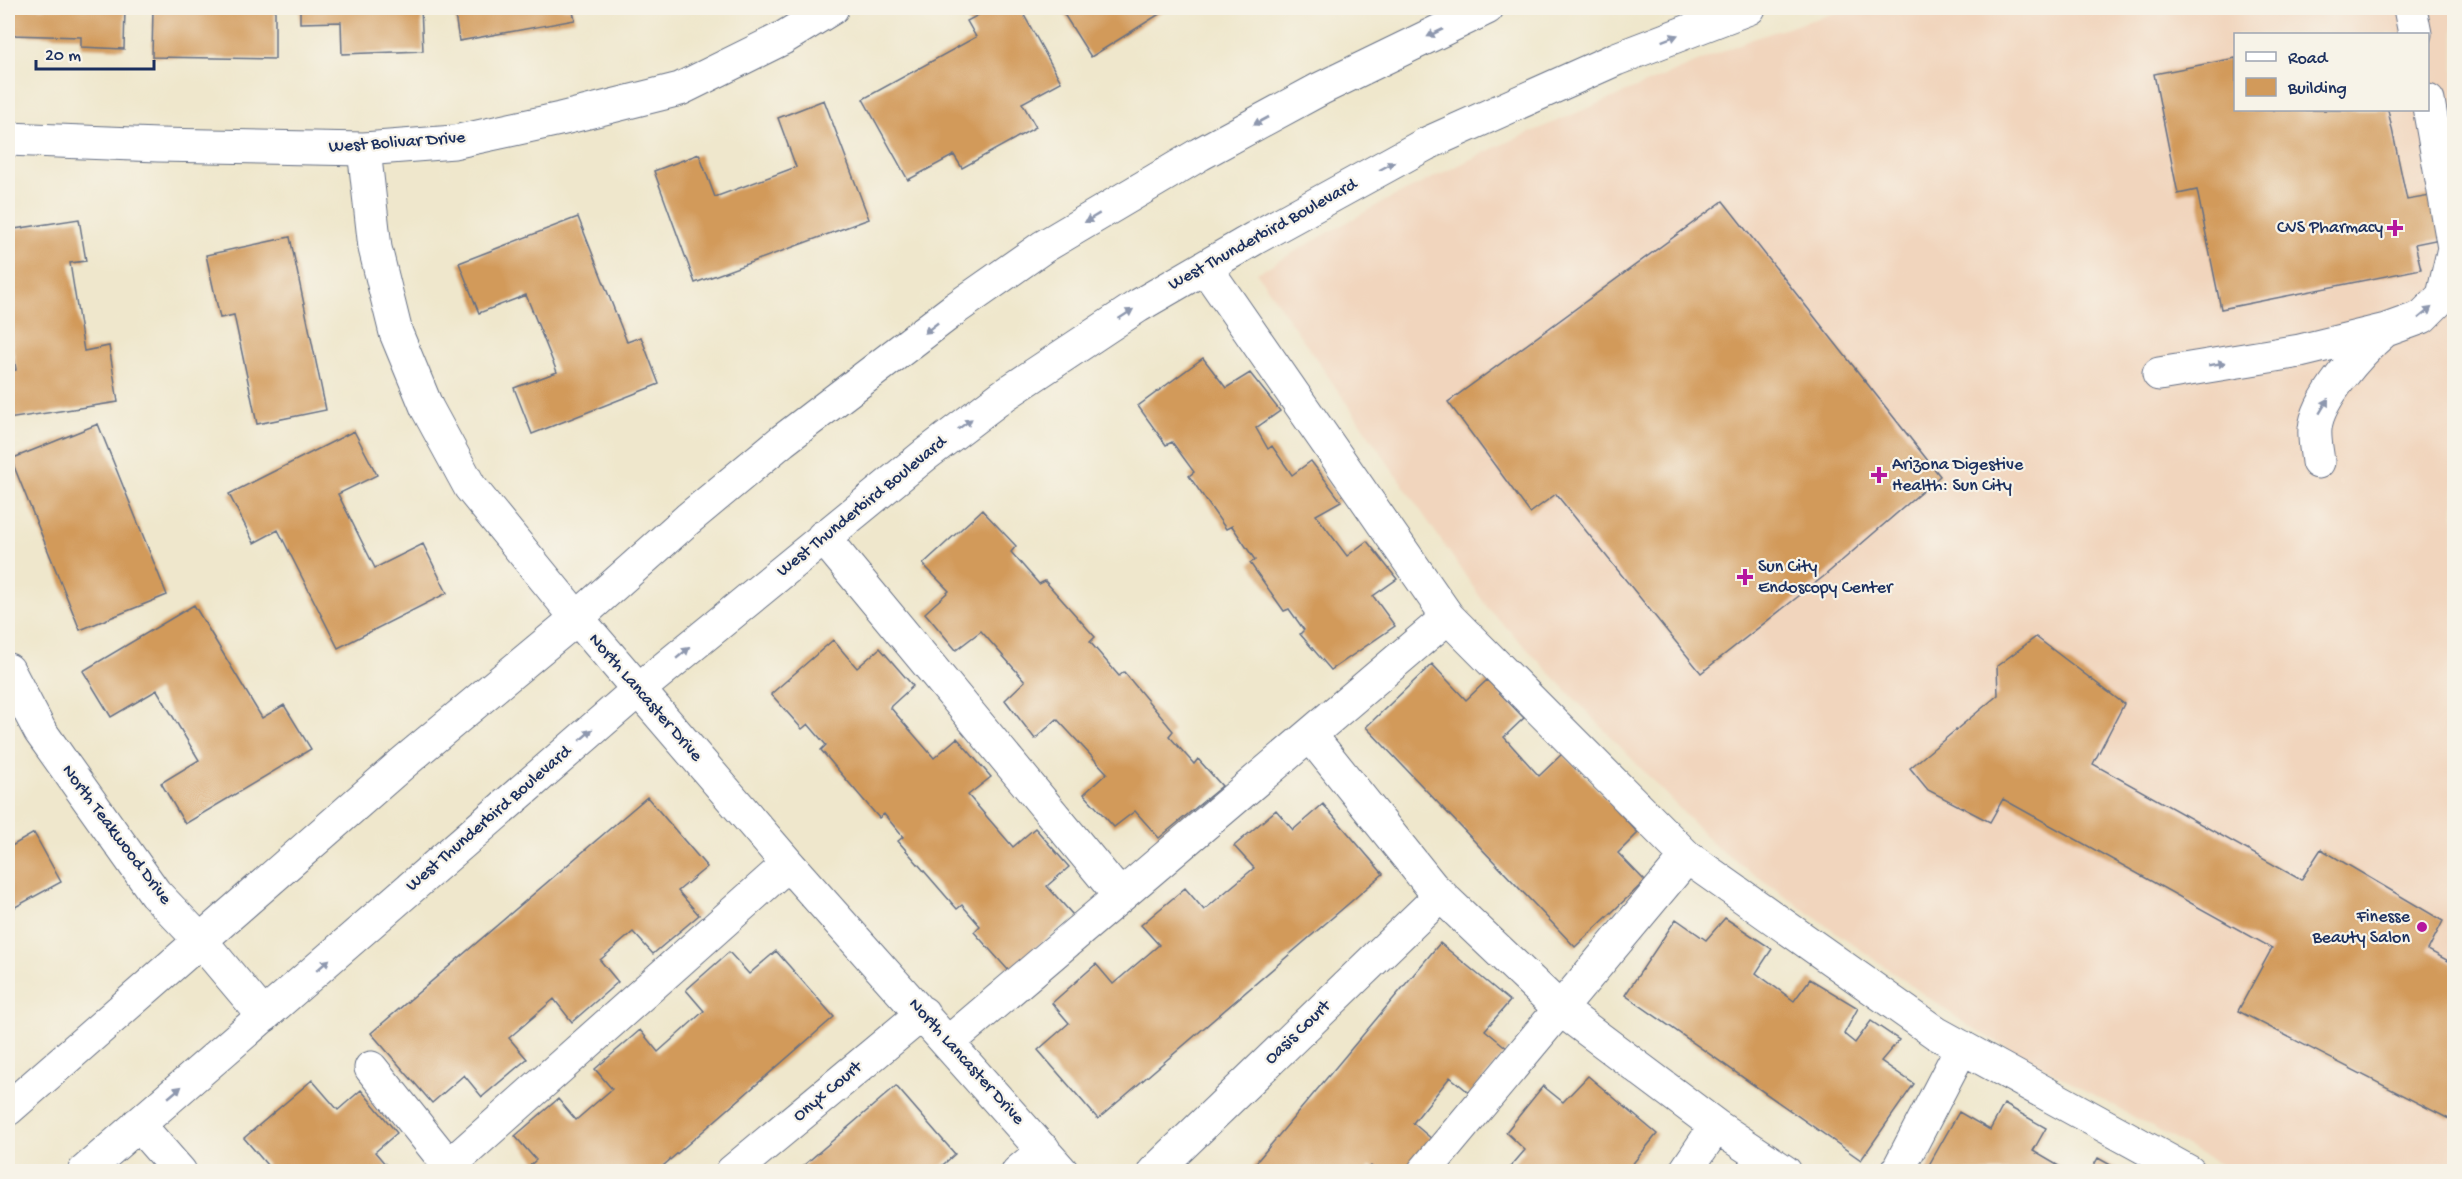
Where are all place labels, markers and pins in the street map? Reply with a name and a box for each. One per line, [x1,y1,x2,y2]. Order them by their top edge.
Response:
place label: CVS Pharmacy [2277,218,2383,239]
marker: CVS Pharmacy [2388,221,2402,235]
place label: Arizona Digestive Health: Sun City [1892,455,2024,497]
marker: Arizona Digestive Health: Sun City [1870,466,1888,484]
place label: Sun City Endoscopy Center [1758,557,1894,599]
marker: Sun City Endoscopy Center [1736,568,1754,586]
place label: Finesse Beauty Salon [2311,907,2411,949]
marker: Finesse Beauty Salon [2415,920,2429,934]

